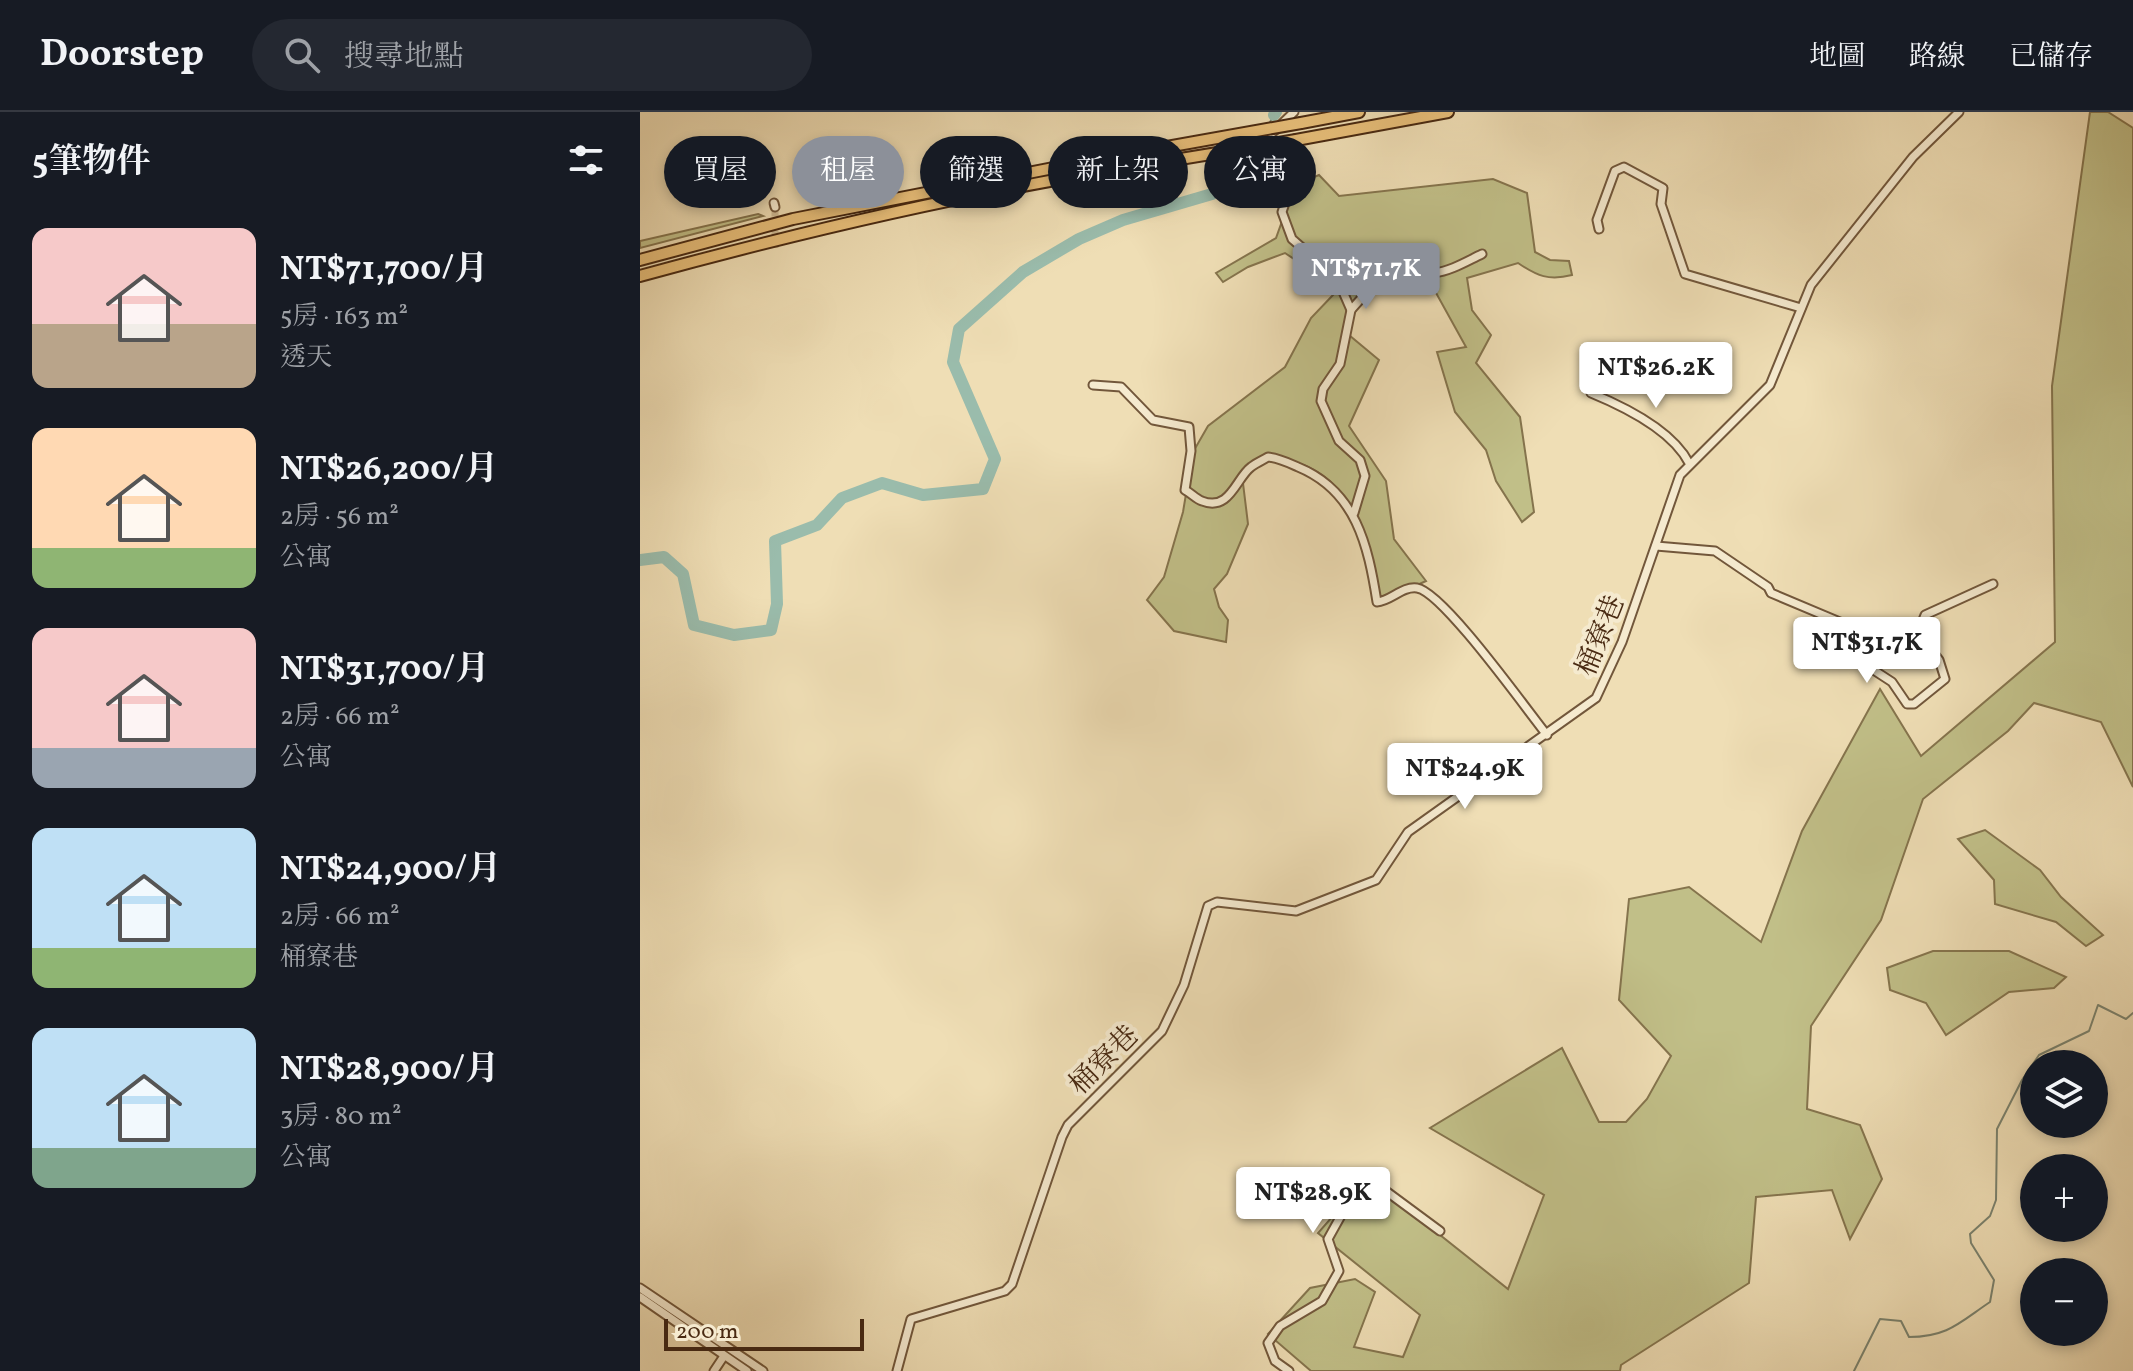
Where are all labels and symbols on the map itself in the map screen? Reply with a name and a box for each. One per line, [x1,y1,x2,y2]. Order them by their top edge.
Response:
pin: NT$71.7K [1283,243,1449,311]
pin: NT$26.2K [1573,342,1739,410]
street label: 桶寮巷 [1568,590,1635,682]
pin: NT$31.7K [1784,617,1950,685]
pin: NT$24.9K [1382,743,1548,811]
street label: 桶寮巷 [1061,1017,1148,1104]
pin: NT$28.9K [1230,1167,1396,1235]
scale bar [664,1315,864,1351]

